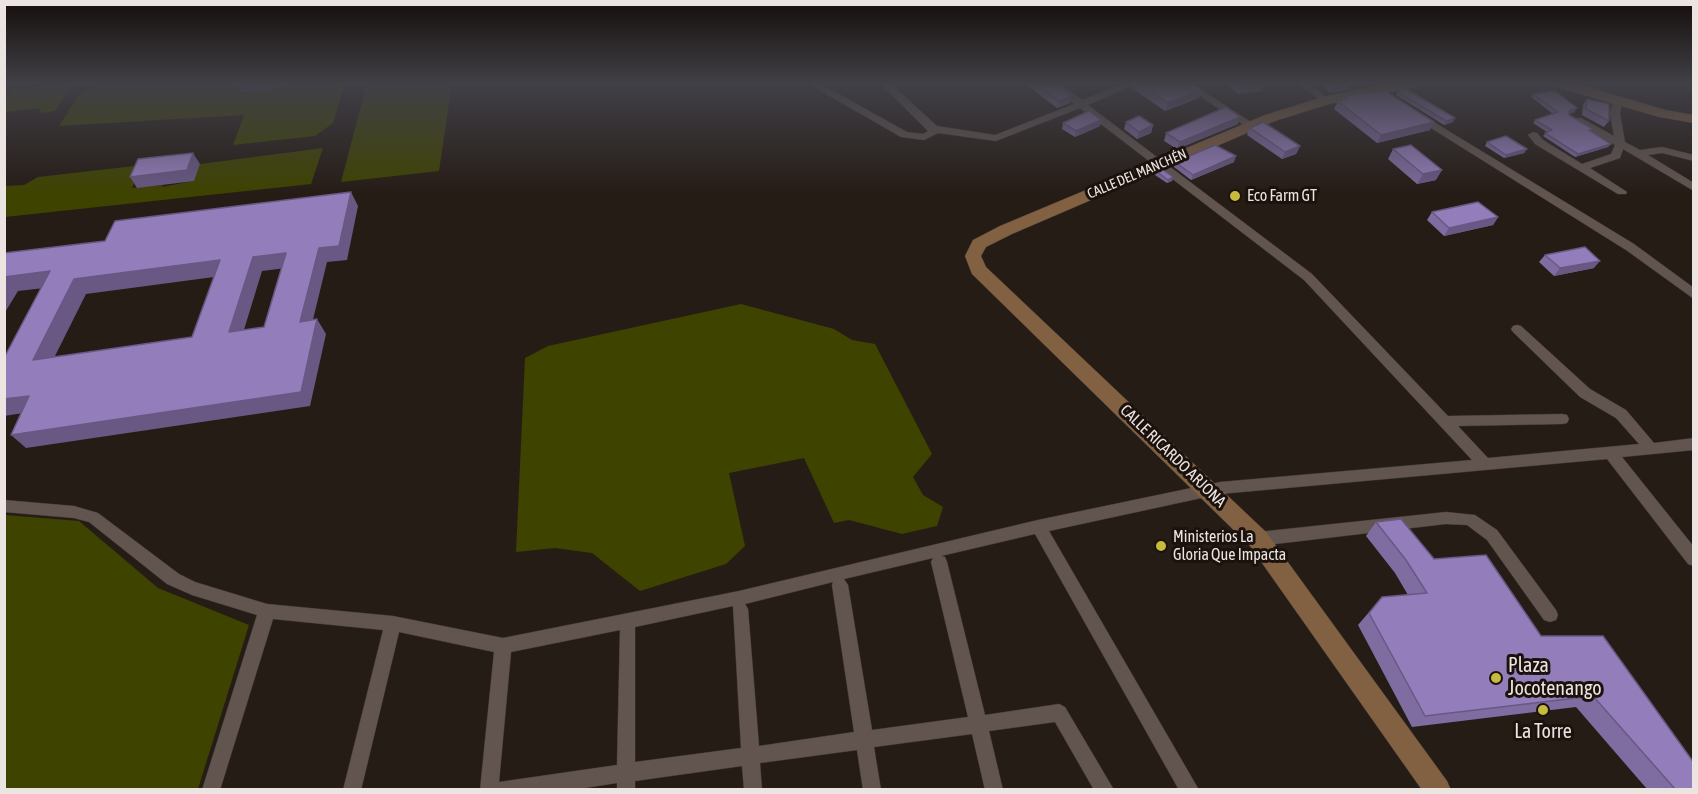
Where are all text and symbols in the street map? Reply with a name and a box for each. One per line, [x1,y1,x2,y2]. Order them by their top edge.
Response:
street label: CALLE DEL MANCHÉN [1085,146,1189,202]
place label: Eco Farm GT [1247,186,1317,206]
marker: Eco Farm GT [1228,189,1242,203]
street label: CALLE RICARDO ARJONA [1116,401,1230,511]
place label: Ministerios La Gloria Que Impacta [1173,527,1286,565]
marker: Ministerios La Gloria Que Impacta [1154,539,1168,553]
place label: Plaza Jocotenango [1508,654,1602,701]
marker: Plaza Jocotenango [1489,671,1503,685]
marker: La Torre [1536,703,1550,717]
place label: La Torre [1514,720,1572,744]

